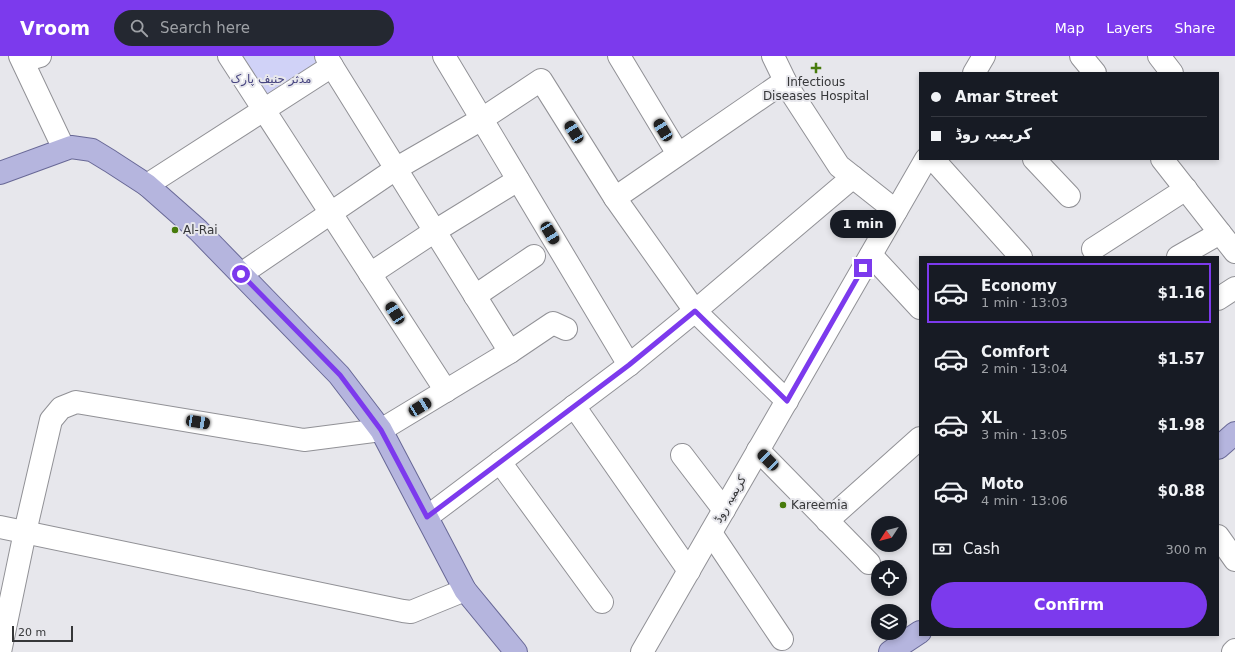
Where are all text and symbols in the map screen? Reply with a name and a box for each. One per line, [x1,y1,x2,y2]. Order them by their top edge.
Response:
search box [114,10,394,46]
text: Vroom [20,17,90,39]
icon: search [128,17,150,39]
text: Search here [160,19,250,37]
text: Map [1055,20,1084,36]
text: Layers [1106,20,1153,36]
text: Share [1175,20,1215,36]
marker: Infectious Diseases Hospital [810,62,822,74]
park label: مدثر حنیف پارک [231,72,311,87]
place label: Infectious Diseases Hospital [763,75,869,103]
text: Amar Street [955,88,1058,106]
car [652,117,674,143]
car [563,119,585,145]
text: کریمیہ روڈ [955,125,1032,143]
callout: 1 min [830,210,896,238]
text: 1 min [843,216,883,231]
car [539,220,561,246]
place label: Al-Rai [183,223,218,237]
marker: Al-Rai [170,225,180,235]
route end [854,259,872,277]
route start [232,265,250,283]
icon: car [933,275,969,311]
text: Economy [981,277,1057,295]
text: $1.16 [1158,284,1205,302]
text: 1 min · 13:03 [981,295,1068,310]
car [383,300,407,326]
icon: car [933,341,969,377]
text: Comfort [981,343,1049,361]
text: $1.57 [1158,350,1205,368]
text: 2 min · 13:04 [981,361,1068,376]
car [407,396,433,418]
icon: car [933,407,969,443]
text: XL [981,409,1002,427]
car [185,414,211,430]
text: $1.98 [1158,416,1205,434]
text: 3 min · 13:05 [981,427,1068,442]
car [755,447,781,473]
street label: کریمیہ روڈ [711,472,750,526]
icon: car [933,473,969,509]
text: Moto [981,475,1024,493]
text: $0.88 [1158,482,1205,500]
text: 4 min · 13:06 [981,493,1068,508]
place label: Kareemia [791,498,848,512]
marker: Kareemia [778,500,788,510]
north arrow [871,516,907,552]
map controls [871,516,907,640]
icon: cash [931,538,953,560]
text: Cash [963,540,1000,558]
text: 300 m [1165,542,1207,557]
button: locate [871,560,907,596]
button: Confirm [931,582,1207,628]
button: layers [871,604,907,640]
scale bar [12,624,73,643]
text: 20 m [18,626,46,639]

